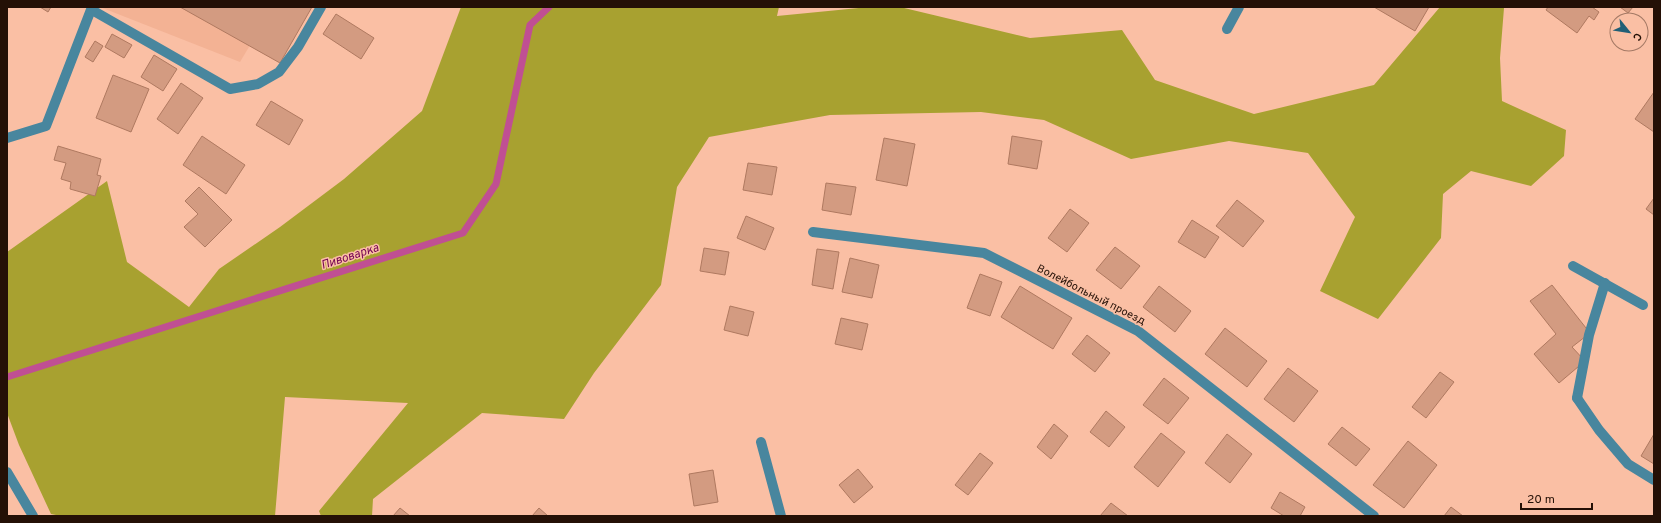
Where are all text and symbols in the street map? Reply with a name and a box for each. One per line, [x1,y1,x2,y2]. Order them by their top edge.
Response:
north arrow [1609,12,1649,52]
text: С [1629,30,1645,43]
water label: Пивоварка [319,240,382,274]
street label: Волейбольный проезд [1034,261,1148,329]
scale bar [1521,485,1592,511]
text: 20 m [1527,492,1555,508]

